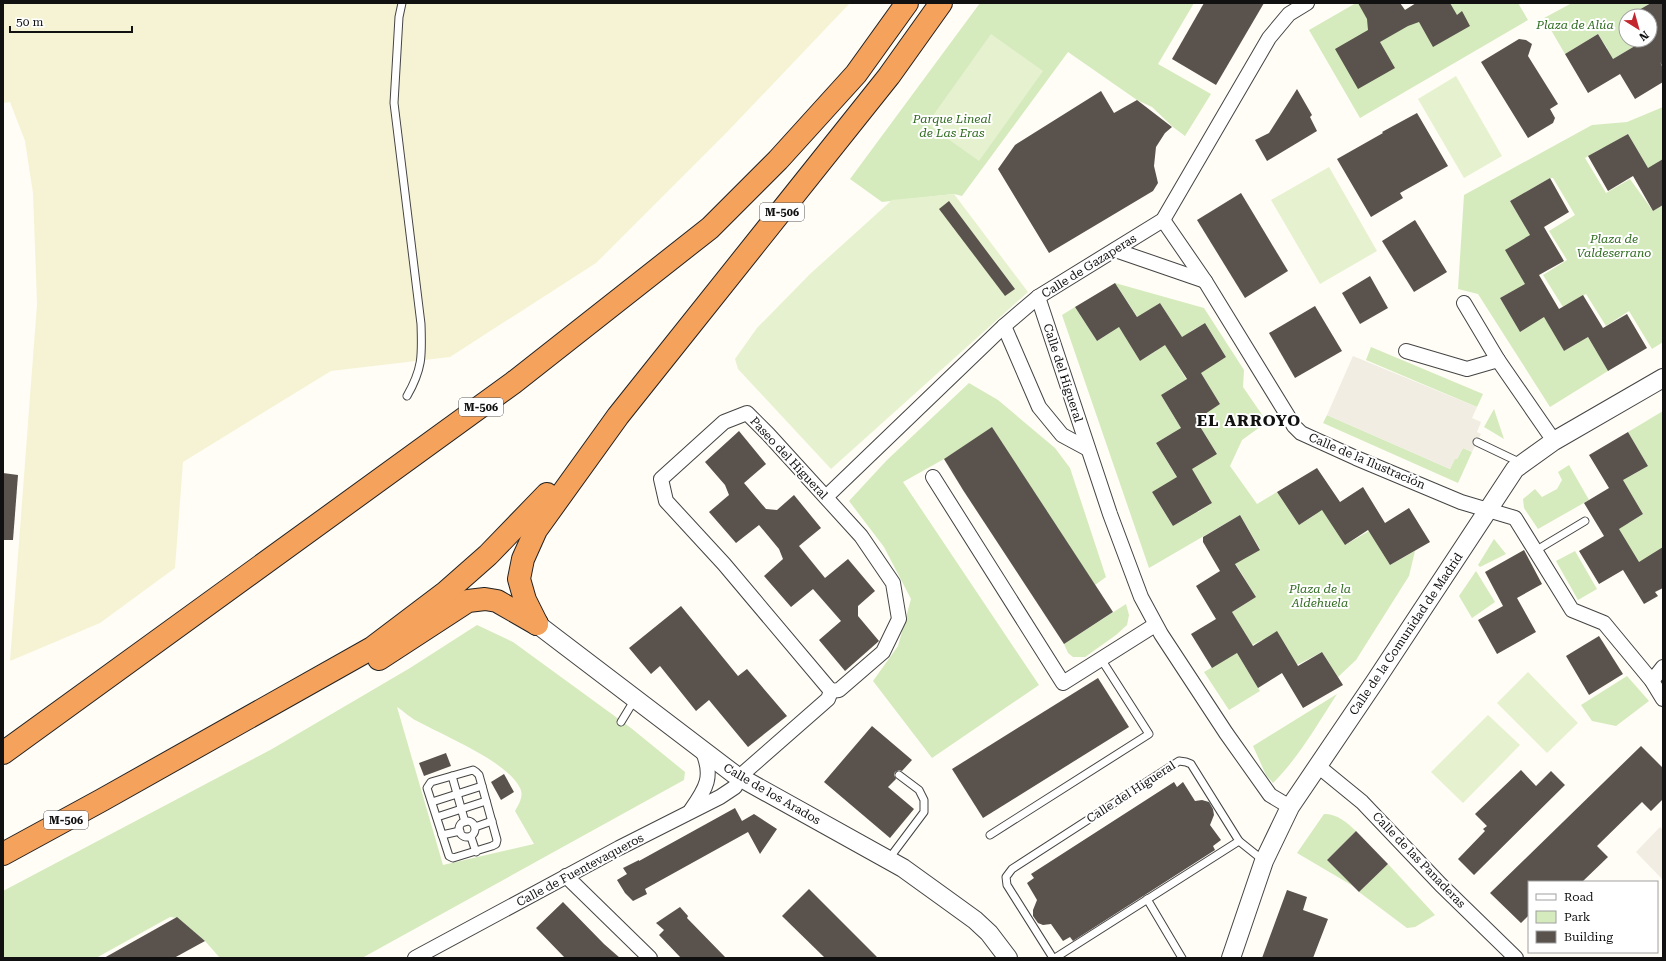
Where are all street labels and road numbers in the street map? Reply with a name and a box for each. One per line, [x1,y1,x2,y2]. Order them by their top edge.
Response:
road number: M-506 [760,203,804,221]
street label: Calle de Gazaperas [1039,231,1139,301]
street label: Calle del Higueral [1040,322,1086,424]
road number: M-506 [459,398,503,416]
street label: Paseo del Higueral [747,414,831,502]
street label: Calle de la Ilustración [1307,430,1428,492]
street label: Calle de la Comunidad de Madrid [1346,550,1466,718]
street label: Calle del Higueral [1084,758,1178,826]
street label: Calle de los Arados [721,761,823,828]
street label: Calle de las Panaderas [1370,809,1469,911]
road number: M-506 [44,811,88,829]
street label: Calle de Fuentevaqueros [514,830,646,910]

